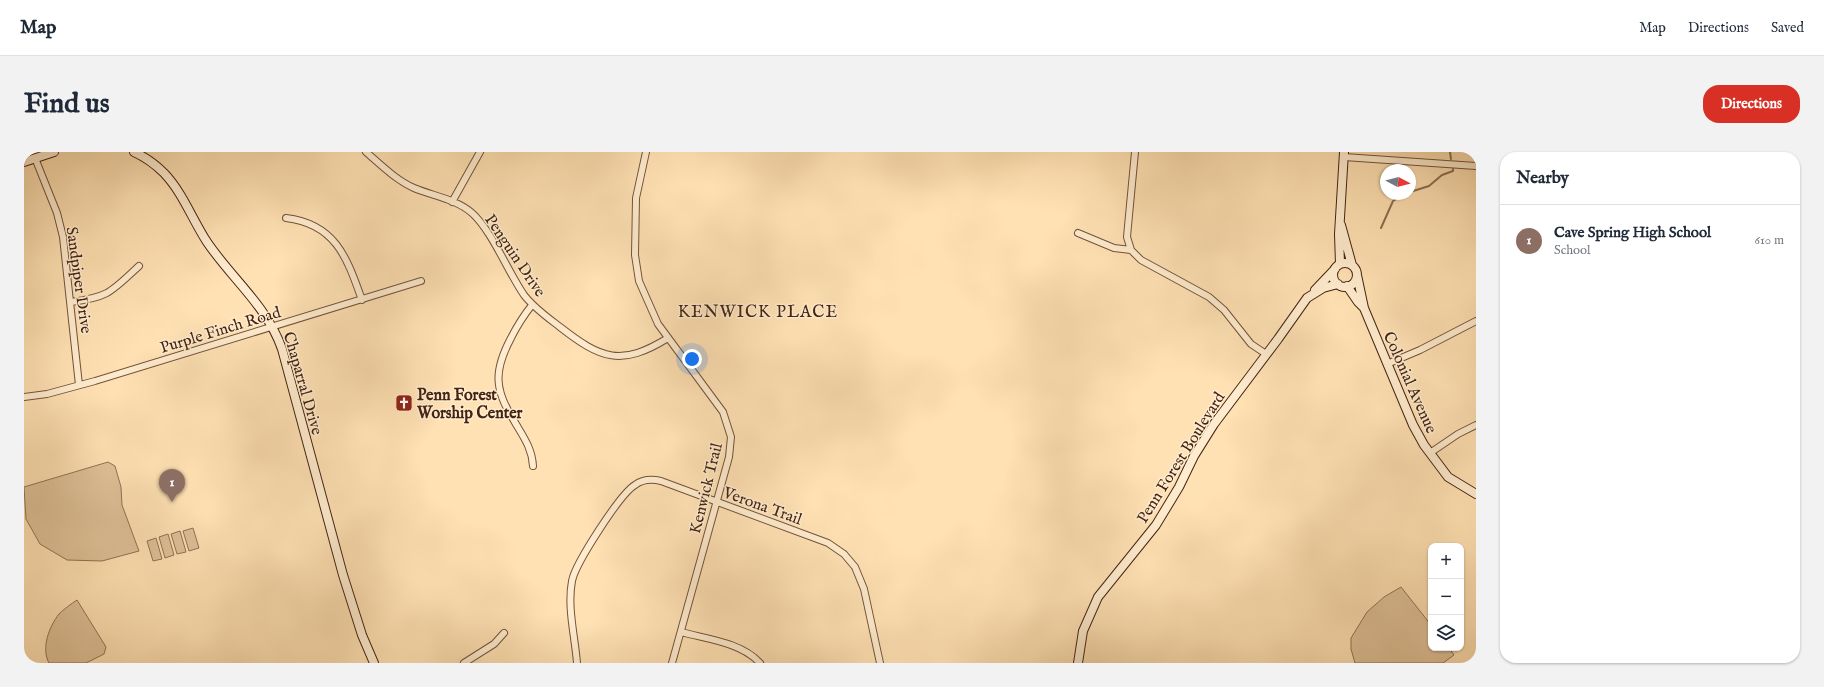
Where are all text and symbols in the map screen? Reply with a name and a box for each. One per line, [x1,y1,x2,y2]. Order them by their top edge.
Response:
text: Map [20,16,56,40]
text: Map [1639,19,1666,37]
text: Directions [1688,19,1749,37]
text: Saved [1771,19,1804,37]
button: Directions [1703,85,1800,123]
text: Find us [24,87,110,122]
north arrow [1380,164,1416,200]
text: Nearby [1516,168,1569,189]
street label: Penguin Drive [479,211,549,301]
text: Cave Spring High School [1554,223,1711,242]
street label: Sandpiper Drive [61,226,95,335]
text: 1 [1527,232,1531,249]
text: 610 m [1755,232,1784,249]
text: School [1554,242,1591,259]
district label: KENWICK PLACE [678,302,838,323]
street label: Purple Finch Road [158,303,284,359]
street label: Colonial Avenue [1378,329,1441,437]
street label: Chaparral Drive [278,330,326,437]
your location [682,349,702,369]
place label: Penn Forest Worship Center [416,386,523,424]
street label: Penn Forest Boulevard [1133,388,1230,527]
church icon: Penn Forest Worship Center [394,393,414,413]
street label: Kenwick Trail [686,440,728,536]
pin: 1 [159,469,185,502]
street label: Verona Trail [719,483,805,531]
map controls [1428,543,1464,651]
button: + [1428,543,1464,579]
button: − [1428,579,1464,615]
button: layers [1428,615,1464,651]

